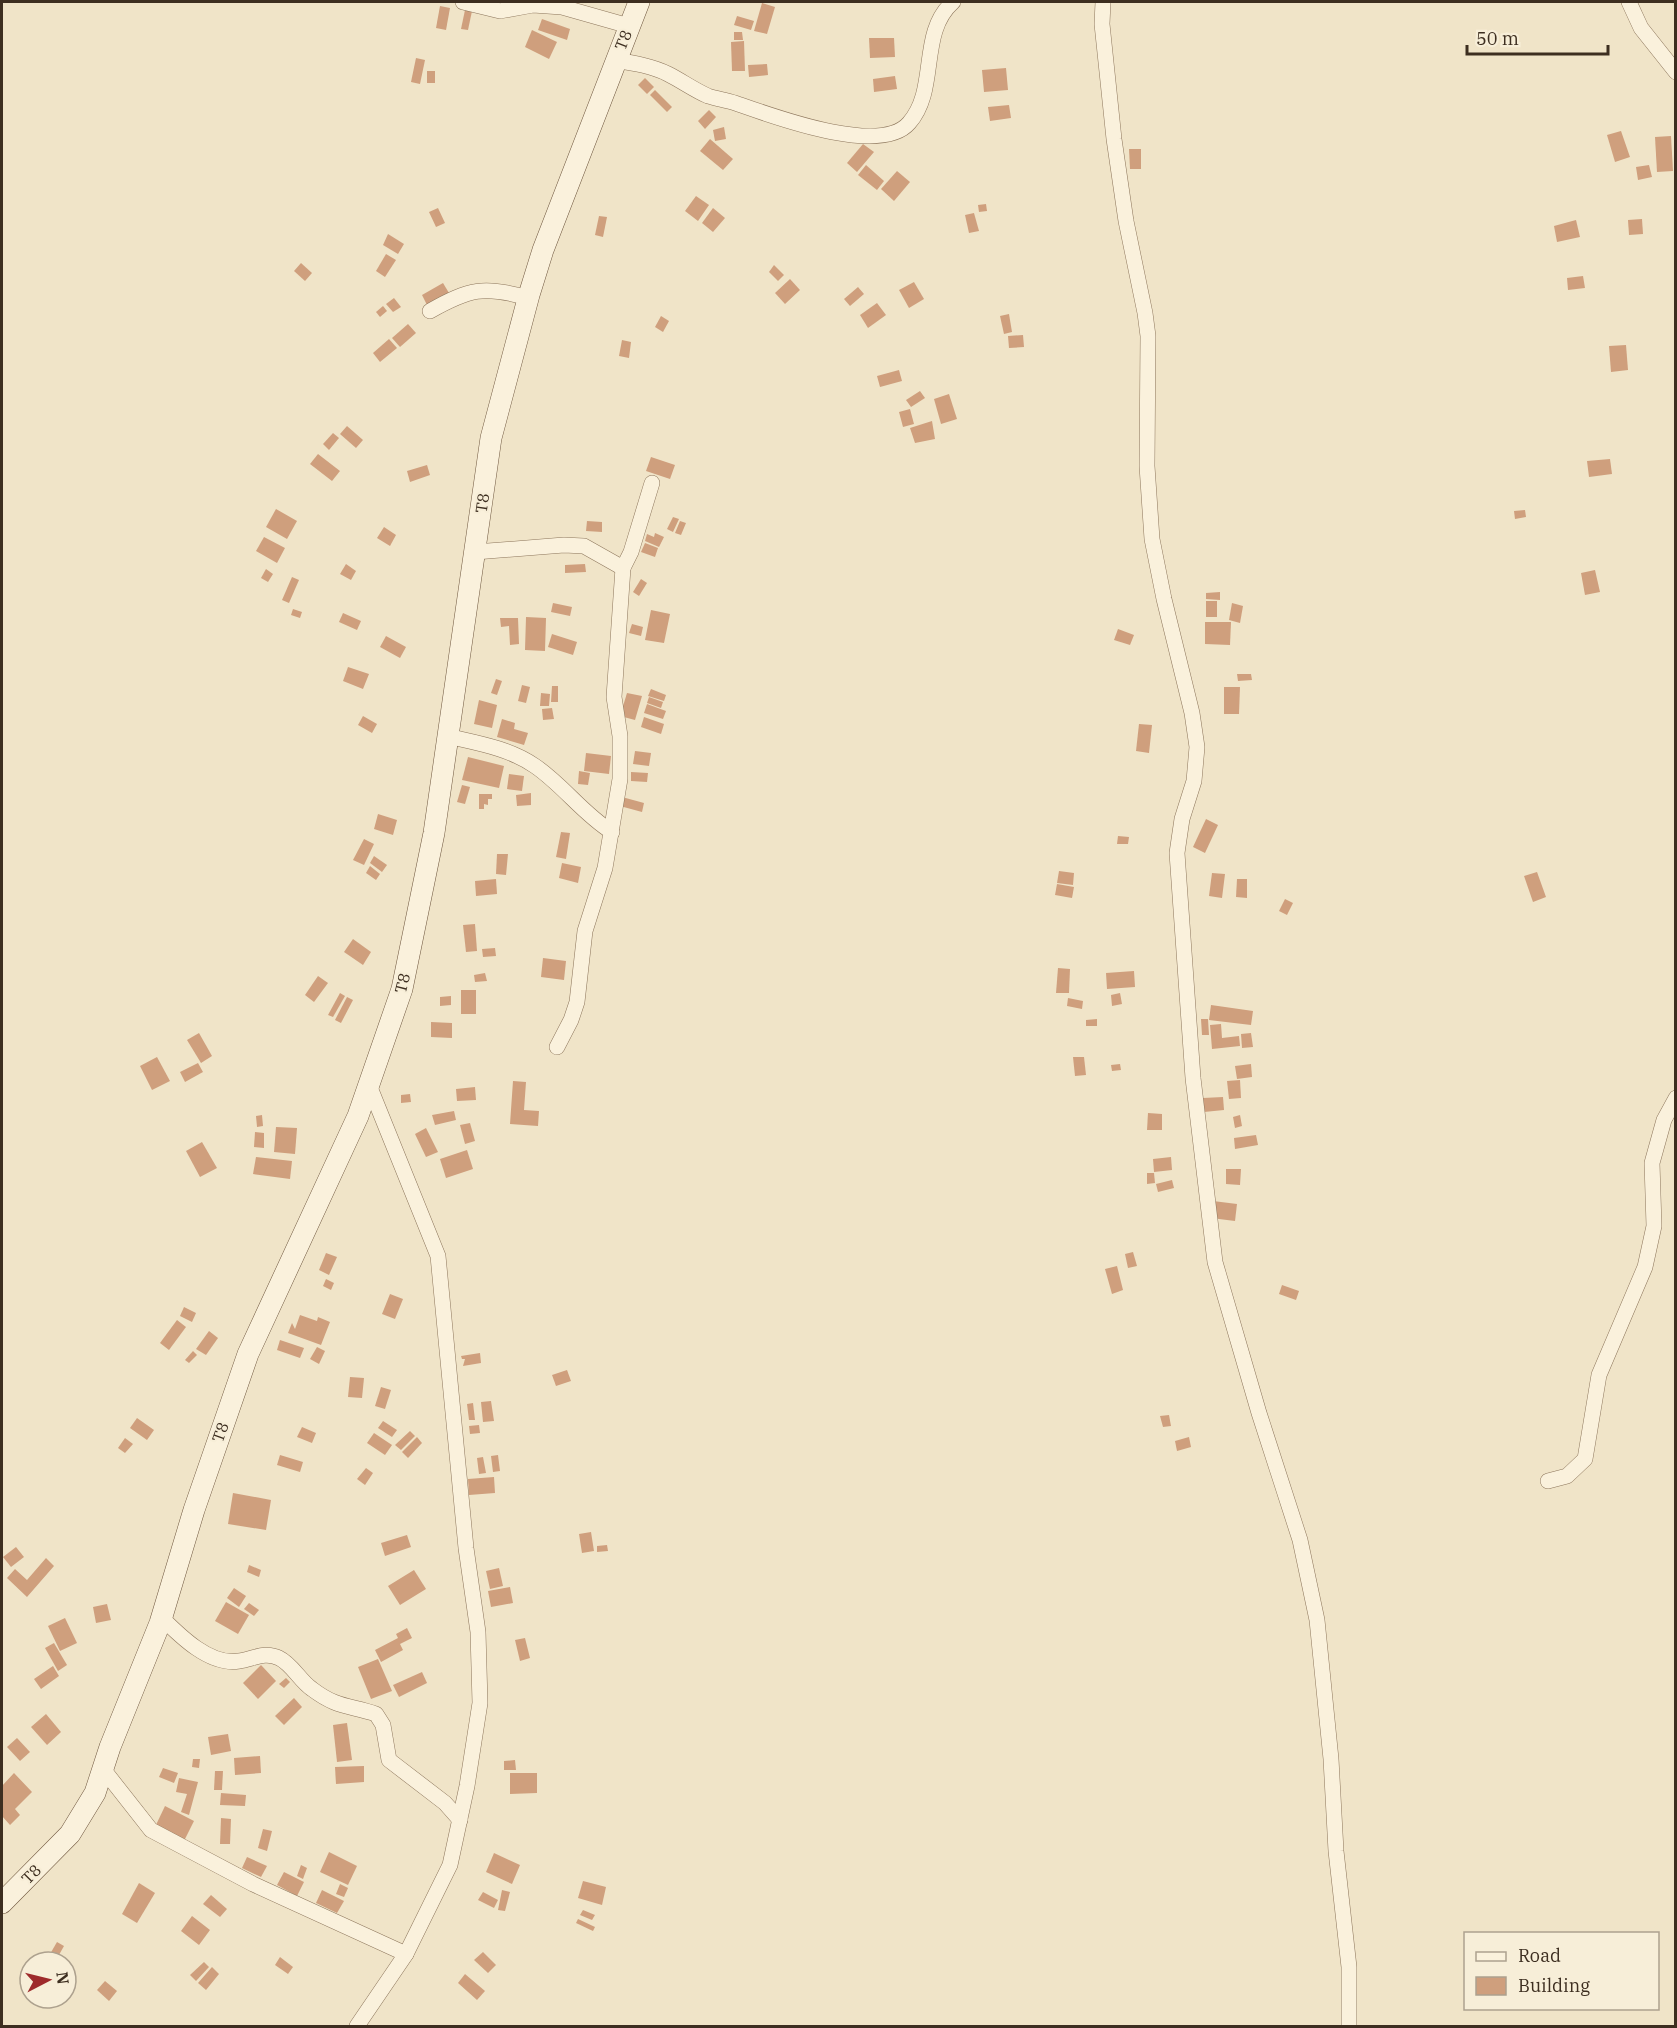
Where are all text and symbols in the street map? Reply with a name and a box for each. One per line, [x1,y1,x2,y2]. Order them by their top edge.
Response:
scale bar [1467,18,1608,56]
street label: T8 [610,27,636,53]
text: 50 m [1476,27,1519,50]
street label: T8 [471,492,493,514]
street label: T8 [390,971,414,995]
street label: T8 [207,1419,233,1445]
street label: T8 [17,1860,45,1888]
legend [1464,1932,1659,2010]
text: Road [1518,1944,1561,1967]
north arrow [18,1950,78,2010]
text: N [52,1971,74,1986]
text: Building [1518,1974,1590,1997]

